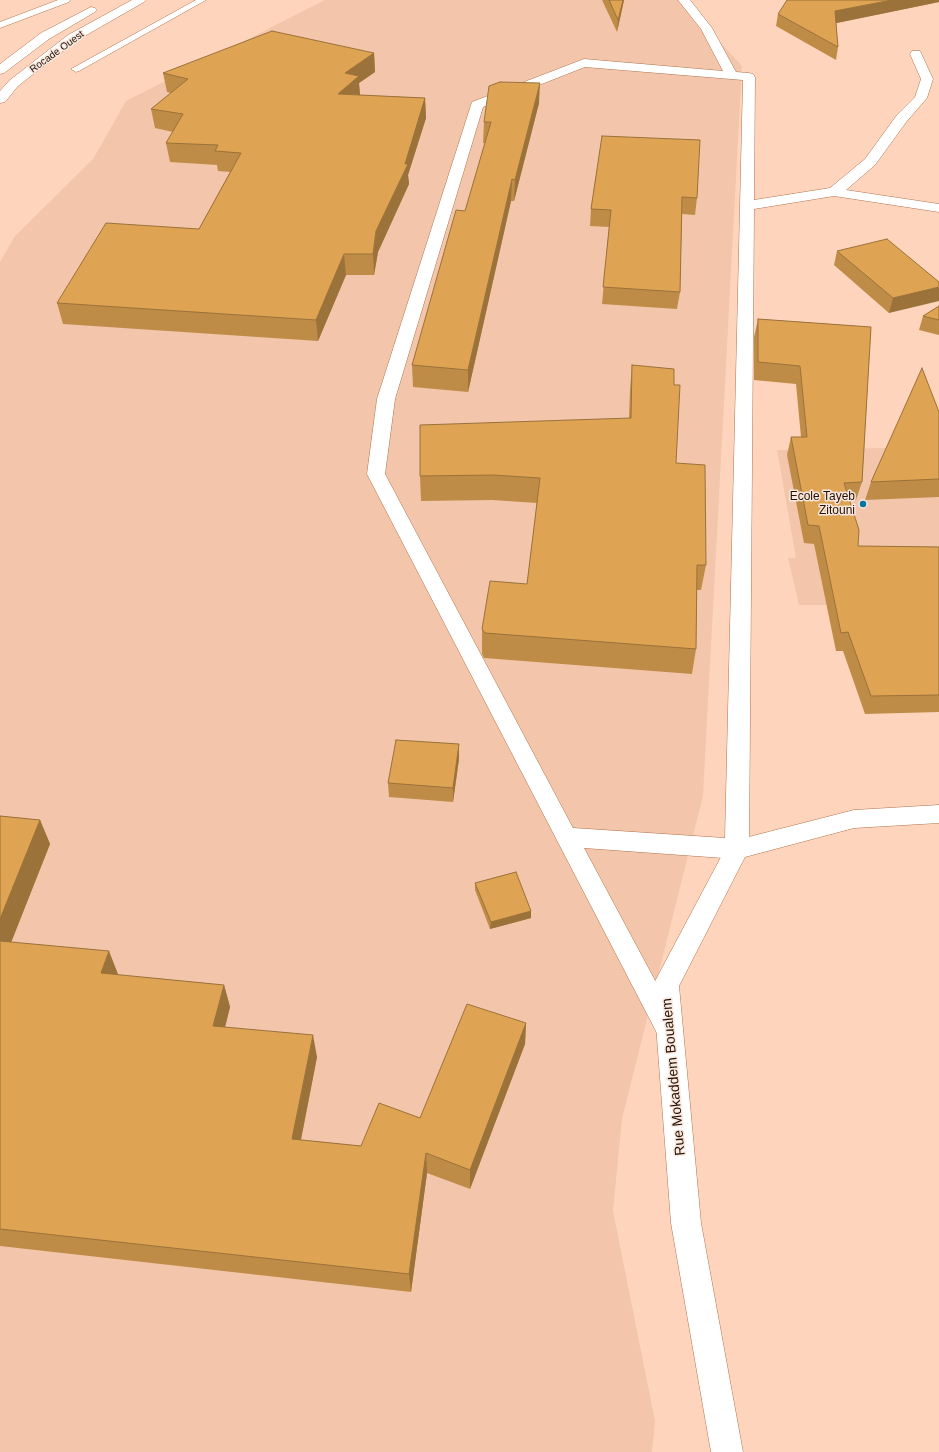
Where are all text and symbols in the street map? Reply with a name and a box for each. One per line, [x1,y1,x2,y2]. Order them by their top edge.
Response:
street label: Rocade Ouest [28,28,86,76]
place label: Ecole Tayeb Zitouni [790,490,855,518]
marker: Ecole Tayeb Zitouni [858,499,868,509]
street label: Rue Mokaddem Boualem [659,998,689,1156]

